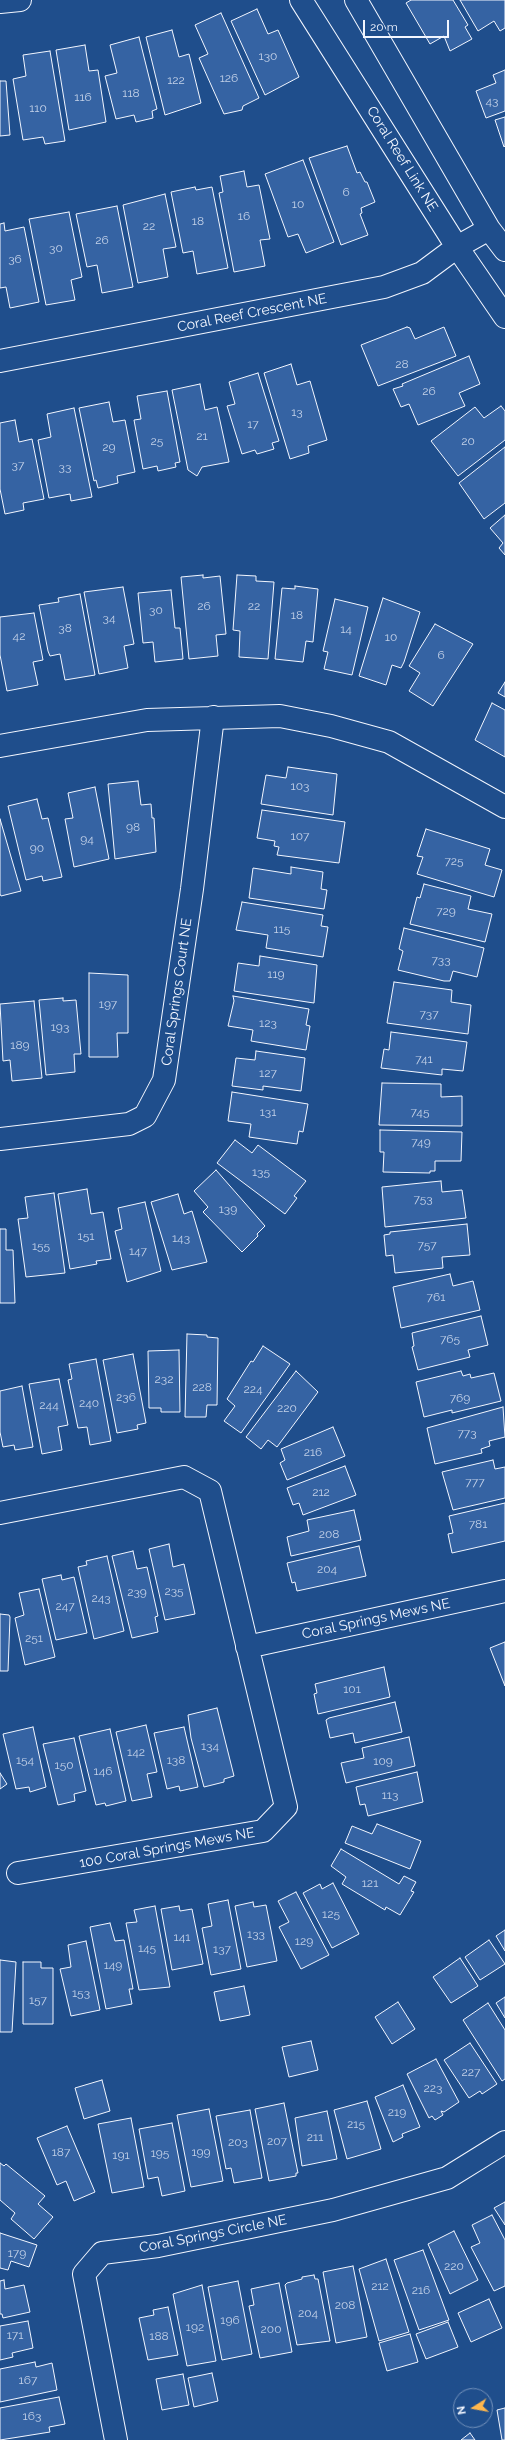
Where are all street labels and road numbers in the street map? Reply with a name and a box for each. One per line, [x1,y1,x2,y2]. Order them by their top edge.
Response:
street label: Coral Reef Link NE [363,103,441,215]
street label: Coral Reef Crescent NE [176,290,328,336]
street label: Coral Springs Court NE [158,917,196,1067]
street label: Coral Springs Mews NE [300,1595,452,1643]
street label: 100 Coral Springs Mews NE [78,1824,256,1872]
street label: Coral Springs Circle NE [138,2211,288,2257]

